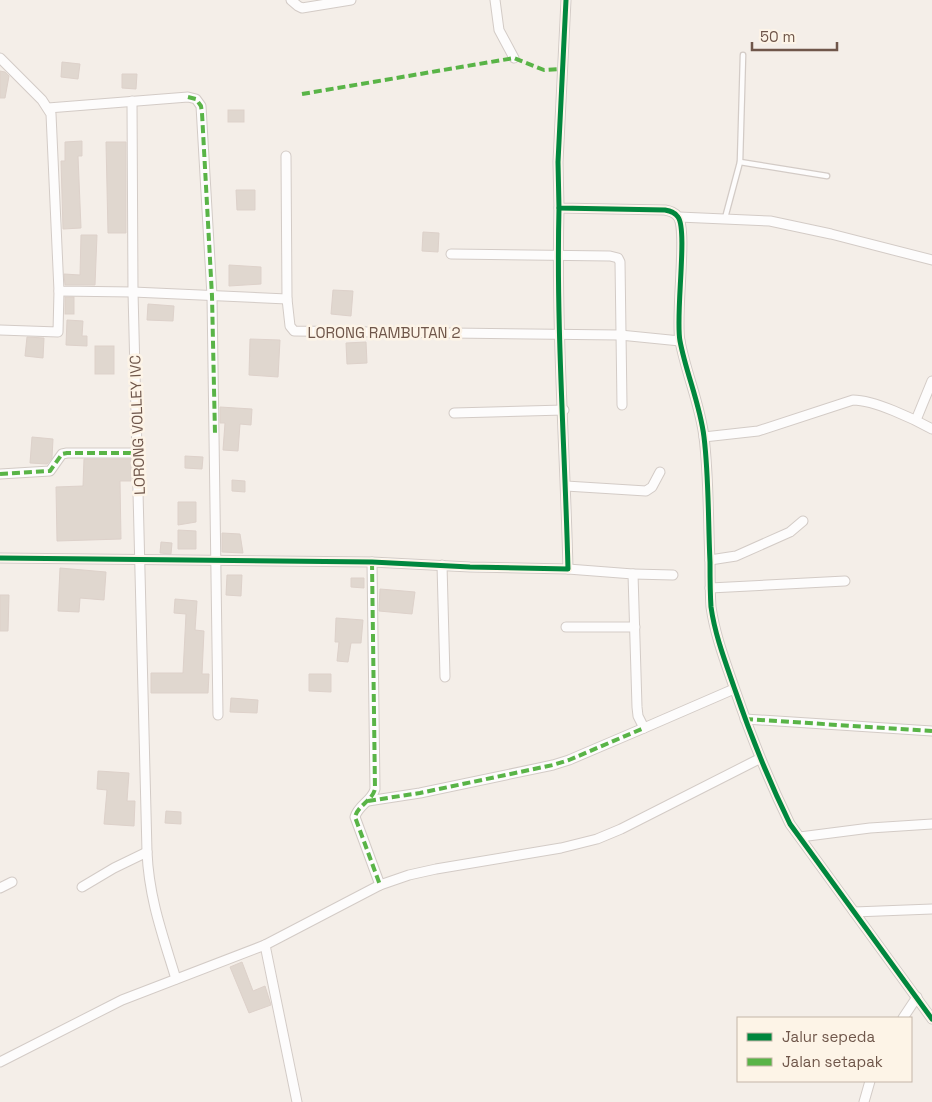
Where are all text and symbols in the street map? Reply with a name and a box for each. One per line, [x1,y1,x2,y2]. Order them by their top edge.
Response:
scale bar [752,20,837,52]
text: 50 m [760,27,795,46]
street label: LORONG RAMBUTAN 2 [308,323,460,342]
street label: LORONG VOLLEY IVC [125,355,149,495]
legend [737,1017,912,1082]
text: Jalur sepeda [782,1027,876,1046]
text: Jalan setapak [782,1052,883,1071]

